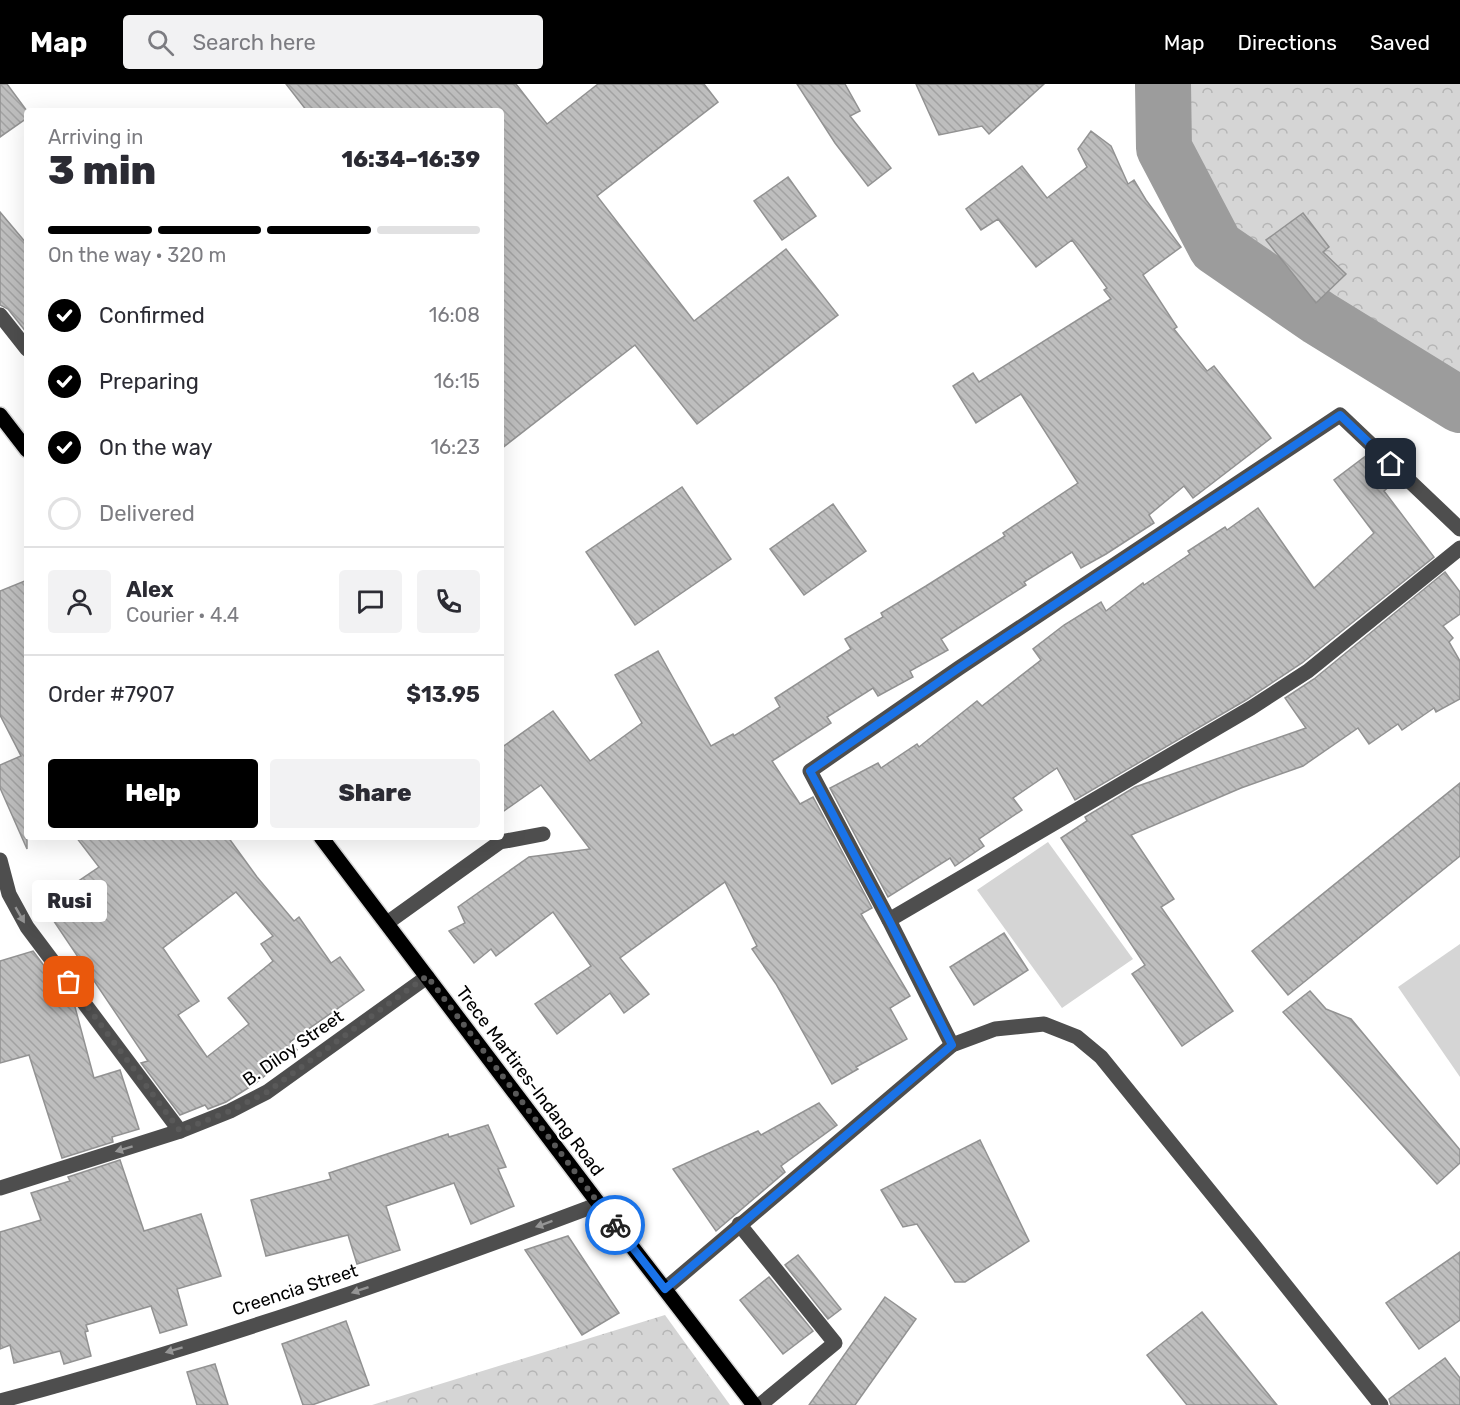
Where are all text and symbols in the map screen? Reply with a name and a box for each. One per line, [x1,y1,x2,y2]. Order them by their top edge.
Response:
search box [123,15,543,69]
text: Map [30,26,87,59]
icon: search [144,26,177,59]
text: Search here [192,29,316,56]
text: Map [1164,30,1205,55]
text: Directions [1238,30,1337,55]
text: Saved [1370,30,1430,55]
text: Arriving in [48,125,143,149]
text: 16:34–16:39 [342,146,480,173]
text: 3 min [48,148,156,194]
text: On the way · 320 m [48,243,226,267]
icon: check [48,299,81,332]
text: Confirmed [99,302,205,329]
text: 16:08 [429,303,480,327]
icon: check [48,365,81,398]
text: Preparing [99,368,199,395]
text: 16:15 [434,369,480,393]
icon: check [48,431,81,464]
text: On the way [99,434,213,461]
text: 16:23 [431,435,480,459]
pin [1365,438,1416,489]
icon: home [1374,447,1407,480]
text: Delivered [99,500,195,527]
button: person [48,570,111,633]
button: chat [339,570,402,633]
button: phone [417,570,480,633]
text: Alex [126,576,174,603]
text: Courier · 4.4 [126,603,239,627]
text: Order #7907 [48,681,174,708]
text: $13.95 [406,681,480,708]
button: Help [48,759,258,828]
button: Share [270,759,480,828]
callout: Rusi [32,880,106,922]
text: Rusi [47,889,92,913]
one-way arrow [15,907,26,923]
pin [43,956,94,1007]
icon: bag [52,965,85,998]
street label: Trece Martires-Indang Road [451,982,609,1180]
street label: B. Diloy Street [238,1005,348,1091]
one-way arrow [115,1144,133,1154]
courier [585,1195,645,1255]
icon: bike [599,1209,632,1242]
one-way arrow [534,1220,552,1230]
street label: Creencia Street [230,1259,360,1321]
one-way arrow [351,1286,369,1295]
one-way arrow [165,1345,183,1355]

